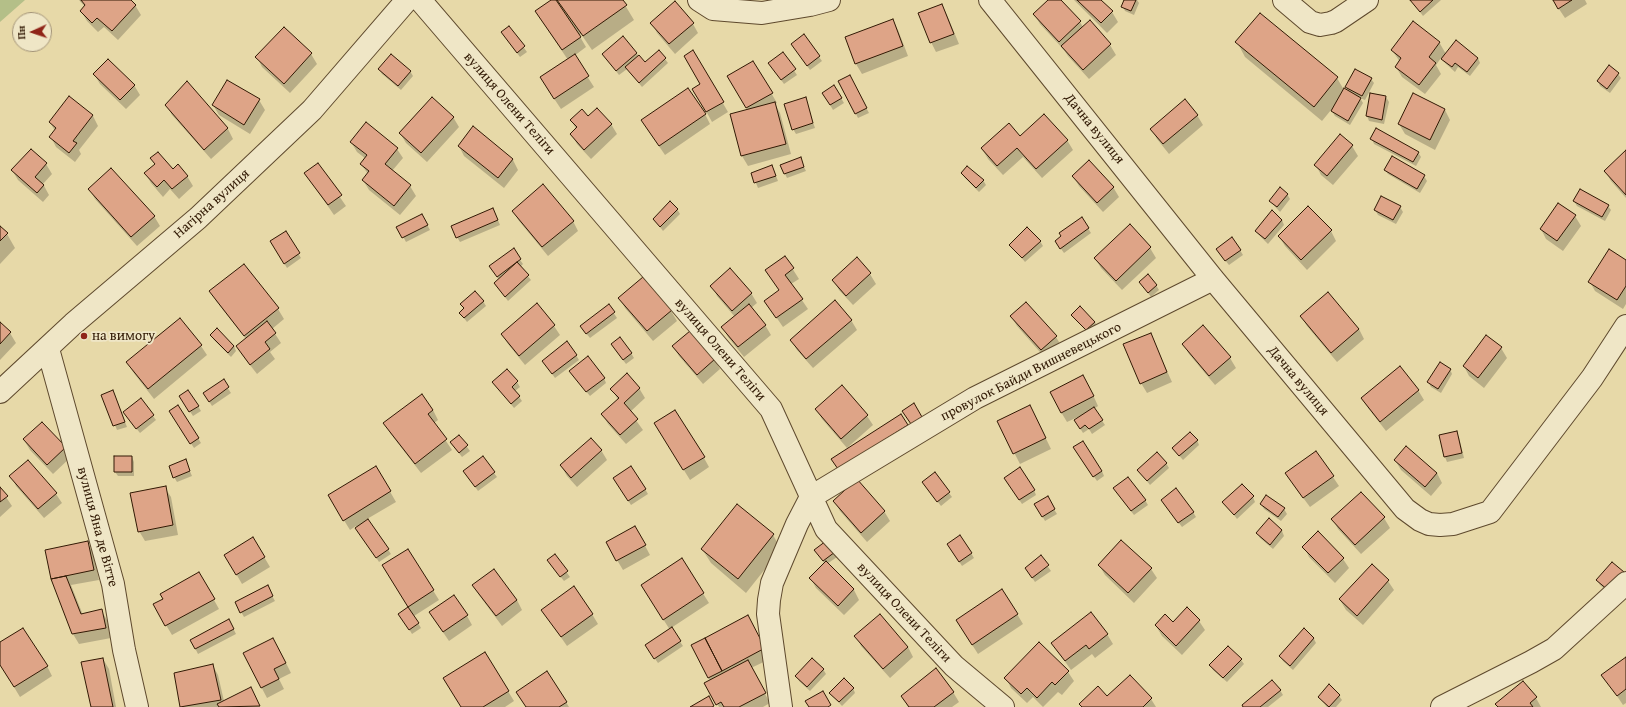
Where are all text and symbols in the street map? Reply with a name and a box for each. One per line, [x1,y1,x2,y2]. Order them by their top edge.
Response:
north arrow [12,12,52,52]
text: Пн [13,25,29,40]
street label: вулиця Олени Теліги [460,49,558,159]
street label: Дачна вулиця [1060,90,1128,168]
street label: Нагірна вулиця [171,166,253,242]
street label: вулиця Олени Теліги [671,295,769,405]
street label: провулок Байди Вишневецького [938,319,1124,425]
place label: на вимогу [92,328,155,344]
marker: на вимогу [79,331,89,341]
street label: Дачна вулиця [1264,343,1332,419]
street label: вулиця Яна де Вітте [73,465,121,589]
street label: вулиця Олени Теліги [853,559,955,667]

